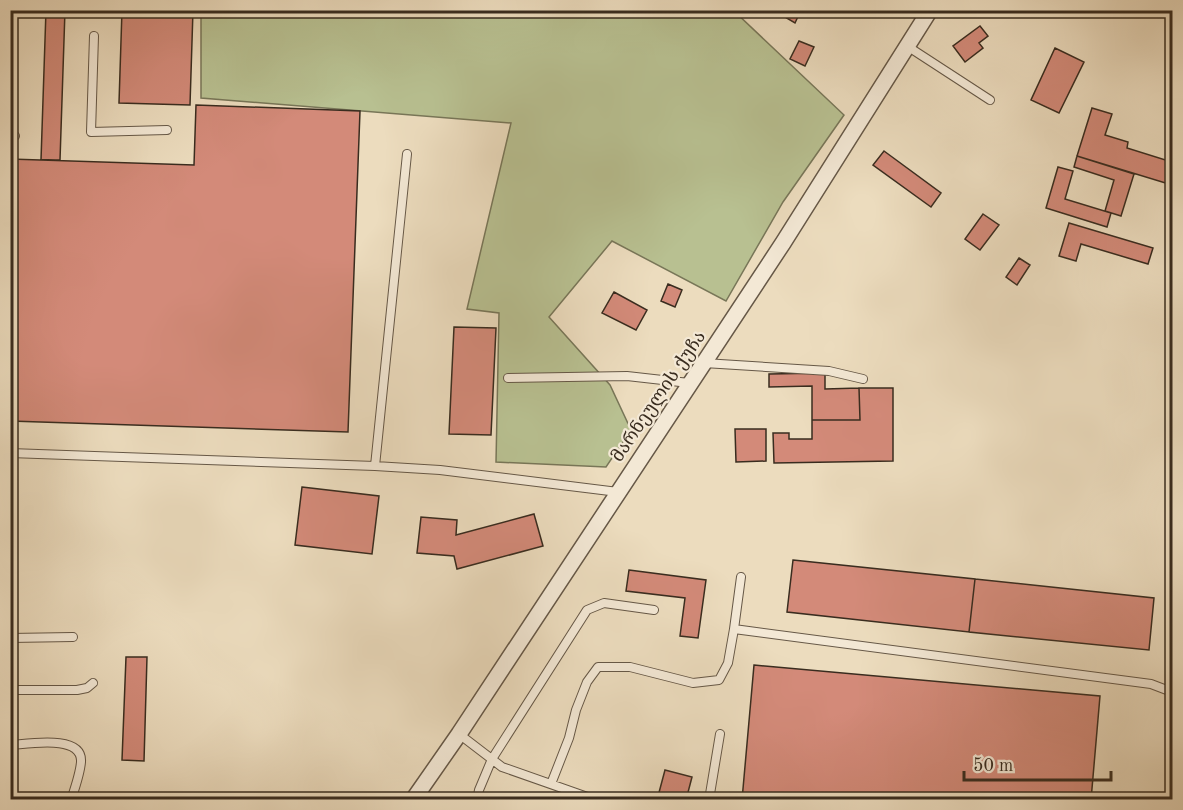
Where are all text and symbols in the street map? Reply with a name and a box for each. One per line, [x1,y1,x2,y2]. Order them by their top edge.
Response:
street label: მარნეულის ქუჩა [608,327,710,466]
scale bar [964,744,1111,782]
text: 50 m [973,757,1013,775]

